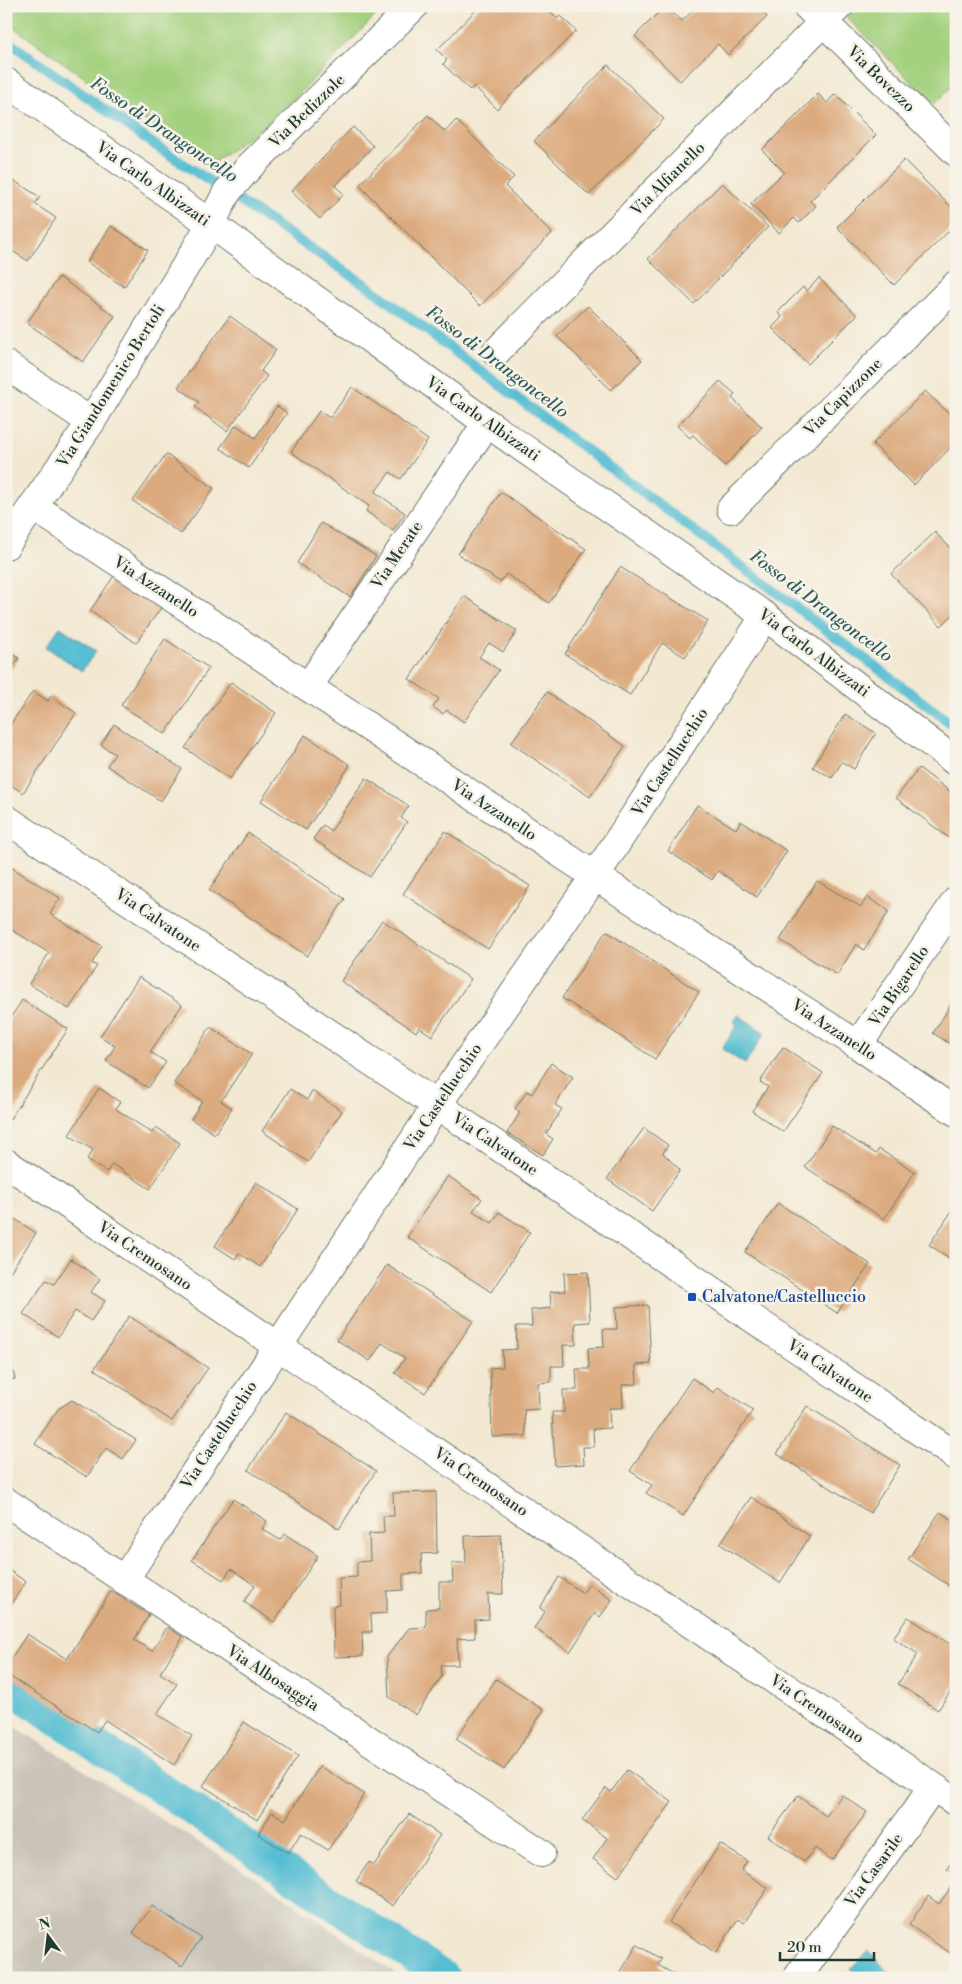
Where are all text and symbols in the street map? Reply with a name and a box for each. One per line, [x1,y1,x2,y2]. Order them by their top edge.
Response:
street label: Via Bovezzo [842,41,919,117]
street label: Via Bedizzole [264,70,349,153]
water label: Fosso di Drangoncello [86,72,242,188]
street label: Via Carlo Albizzati [91,137,214,231]
street label: Via Alfianello [626,138,709,221]
street label: Via Giandomenico Bertoli [52,301,169,472]
water label: Fosso di Drangoncello [421,301,573,423]
street label: Via Capizzone [799,354,886,441]
street label: Via Carlo Albizzati [421,372,544,466]
street label: Via Merate [366,517,427,594]
water label: Fosso di Drangoncello [745,545,897,667]
street label: Via Azzanello [109,551,202,622]
street label: Via Carlo Albizzati [753,604,874,701]
street label: Via Castellucchio [627,704,713,821]
street label: Via Azzanello [447,774,540,845]
street label: Via Calvatone [110,883,205,956]
street label: Via Bigarello [864,942,933,1031]
street label: Via Azzanello [787,994,880,1065]
street label: Via Castellucchio [399,1039,486,1155]
street label: Via Calvatone [447,1107,542,1180]
street label: Via Cremosano [93,1216,196,1295]
place label: Calvatone/Castelluccio [702,1287,866,1307]
marker: Calvatone/Castelluccio [686,1291,698,1303]
street label: Via Calvatone [782,1334,877,1407]
street label: Via Castellucchio [176,1377,262,1494]
street label: Via Cremosano [429,1442,532,1521]
street label: Via Albosaggia [222,1640,324,1716]
street label: Via Cremosano [765,1669,868,1748]
street label: Via Casarile [840,1829,908,1912]
north arrow [22,1912,72,1962]
text: N [37,1914,53,1935]
scale bar [780,1929,873,1961]
text: 20 m [787,1938,822,1957]

